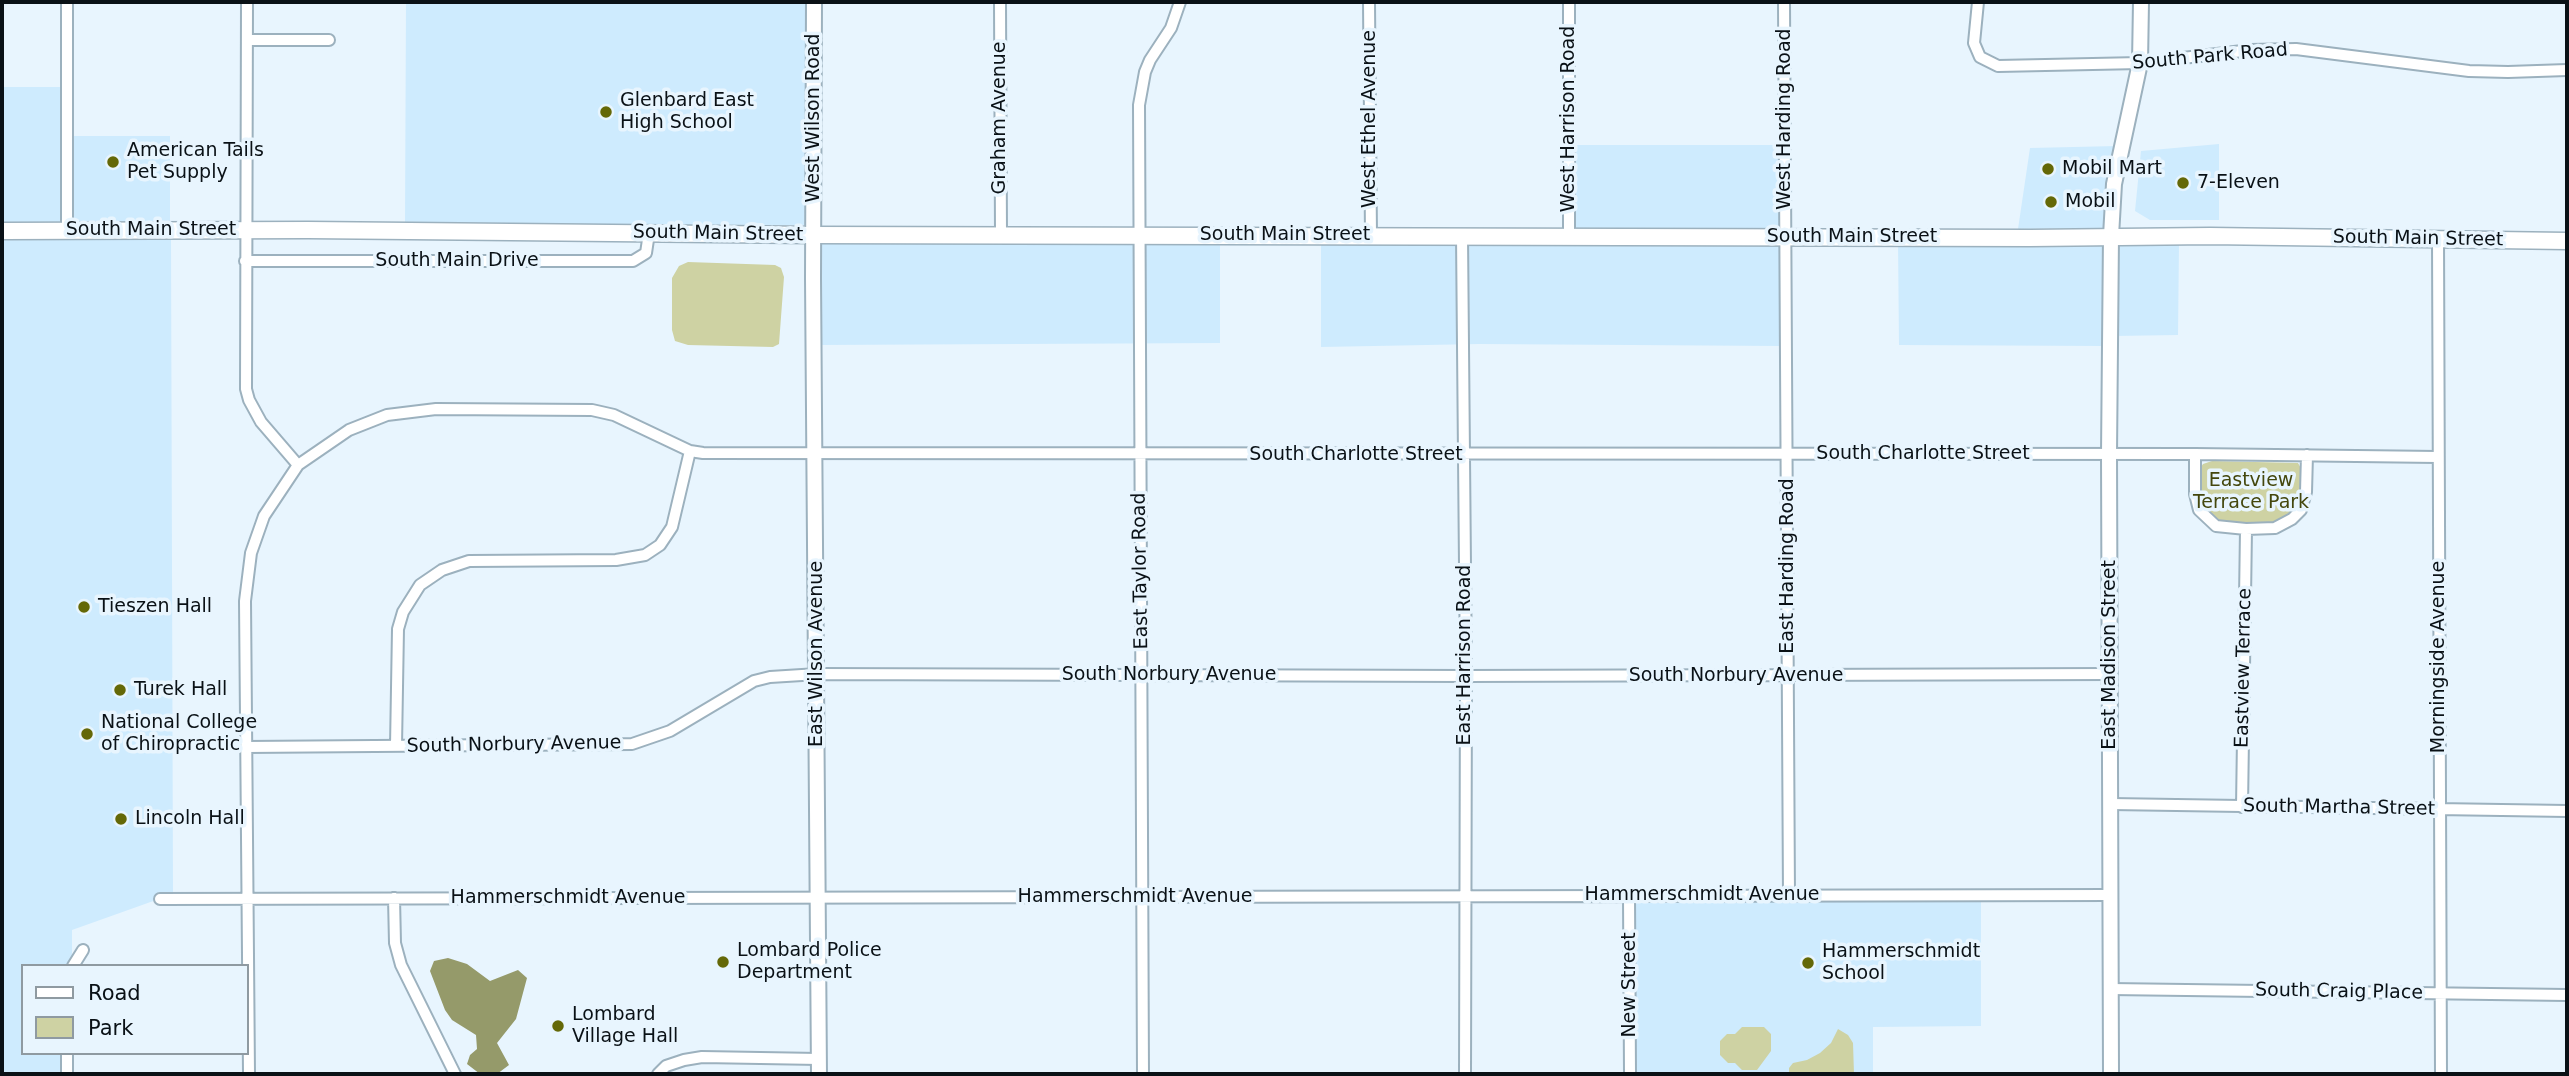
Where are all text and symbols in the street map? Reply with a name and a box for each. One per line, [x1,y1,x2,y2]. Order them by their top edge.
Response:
street label: West Harrison Road [1558,26,1580,212]
street label: West Harding Road [1774,28,1796,210]
street label: West Ethel Avenue [1359,30,1381,208]
street label: West Wilson Road [803,34,825,202]
street label: South Park Road [2131,39,2289,75]
street label: Graham Avenue [989,41,1011,195]
place label: Glenbard East High School [620,90,754,134]
marker: Glenbard East High School [598,104,614,120]
place label: American Tails Pet Supply [127,140,264,184]
marker: American Tails Pet Supply [105,154,121,170]
place label: Mobil Mart [2062,158,2162,180]
marker: Mobil Mart [2040,161,2056,177]
place label: 7-Eleven [2197,172,2280,194]
marker: 7-Eleven [2175,175,2191,191]
place label: Mobil [2065,191,2116,213]
marker: Mobil [2043,194,2059,210]
street label: South Main Street [66,219,236,241]
street label: South Main Street [633,221,803,247]
street label: South Main Street [1200,224,1370,246]
street label: South Main Street [1767,226,1937,248]
street label: South Main Street [2333,226,2503,252]
street label: South Main Drive [375,250,539,272]
street label: South Charlotte Street [1816,443,2030,465]
street label: South Charlotte Street [1249,444,1463,466]
park label: Eastview Terrace Park [2193,470,2309,514]
street label: East Harding Road [1777,478,1799,654]
street label: East Taylor Road [1128,492,1154,650]
street label: East Madison Street [2099,560,2121,750]
street label: East Wilson Avenue [806,561,828,747]
street label: Morningside Avenue [2428,561,2450,753]
street label: East Harrison Road [1454,565,1476,745]
street label: Eastview Terrace [2231,588,2257,748]
place label: Tieszen Hall [98,596,212,618]
marker: Tieszen Hall [76,599,92,615]
street label: South Norbury Avenue [1062,664,1276,686]
street label: South Norbury Avenue [1629,665,1843,687]
place label: Turek Hall [134,679,227,701]
marker: Turek Hall [112,682,128,698]
place label: National College of Chiropractic [101,712,257,756]
marker: National College of Chiropractic [79,726,95,742]
street label: South Norbury Avenue [406,732,622,758]
street label: South Martha Street [2243,795,2435,821]
place label: Lincoln Hall [135,808,245,830]
marker: Lincoln Hall [113,811,129,827]
street label: Hammerschmidt Avenue [1585,884,1819,906]
street label: Hammerschmidt Avenue [1018,886,1252,908]
street label: Hammerschmidt Avenue [451,887,685,909]
street label: New Street [1619,932,1641,1038]
place label: Lombard Police Department [737,940,882,984]
place label: Hammerschmidt School [1822,941,1980,985]
marker: Lombard Police Department [715,954,731,970]
marker: Hammerschmidt School [1800,955,1816,971]
legend [21,964,248,1055]
street label: South Craig Place [2255,979,2423,1005]
text: Road [88,981,141,1005]
place label: Lombard Village Hall [572,1004,678,1048]
text: Park [88,1016,133,1040]
marker: Lombard Village Hall [550,1018,566,1034]

